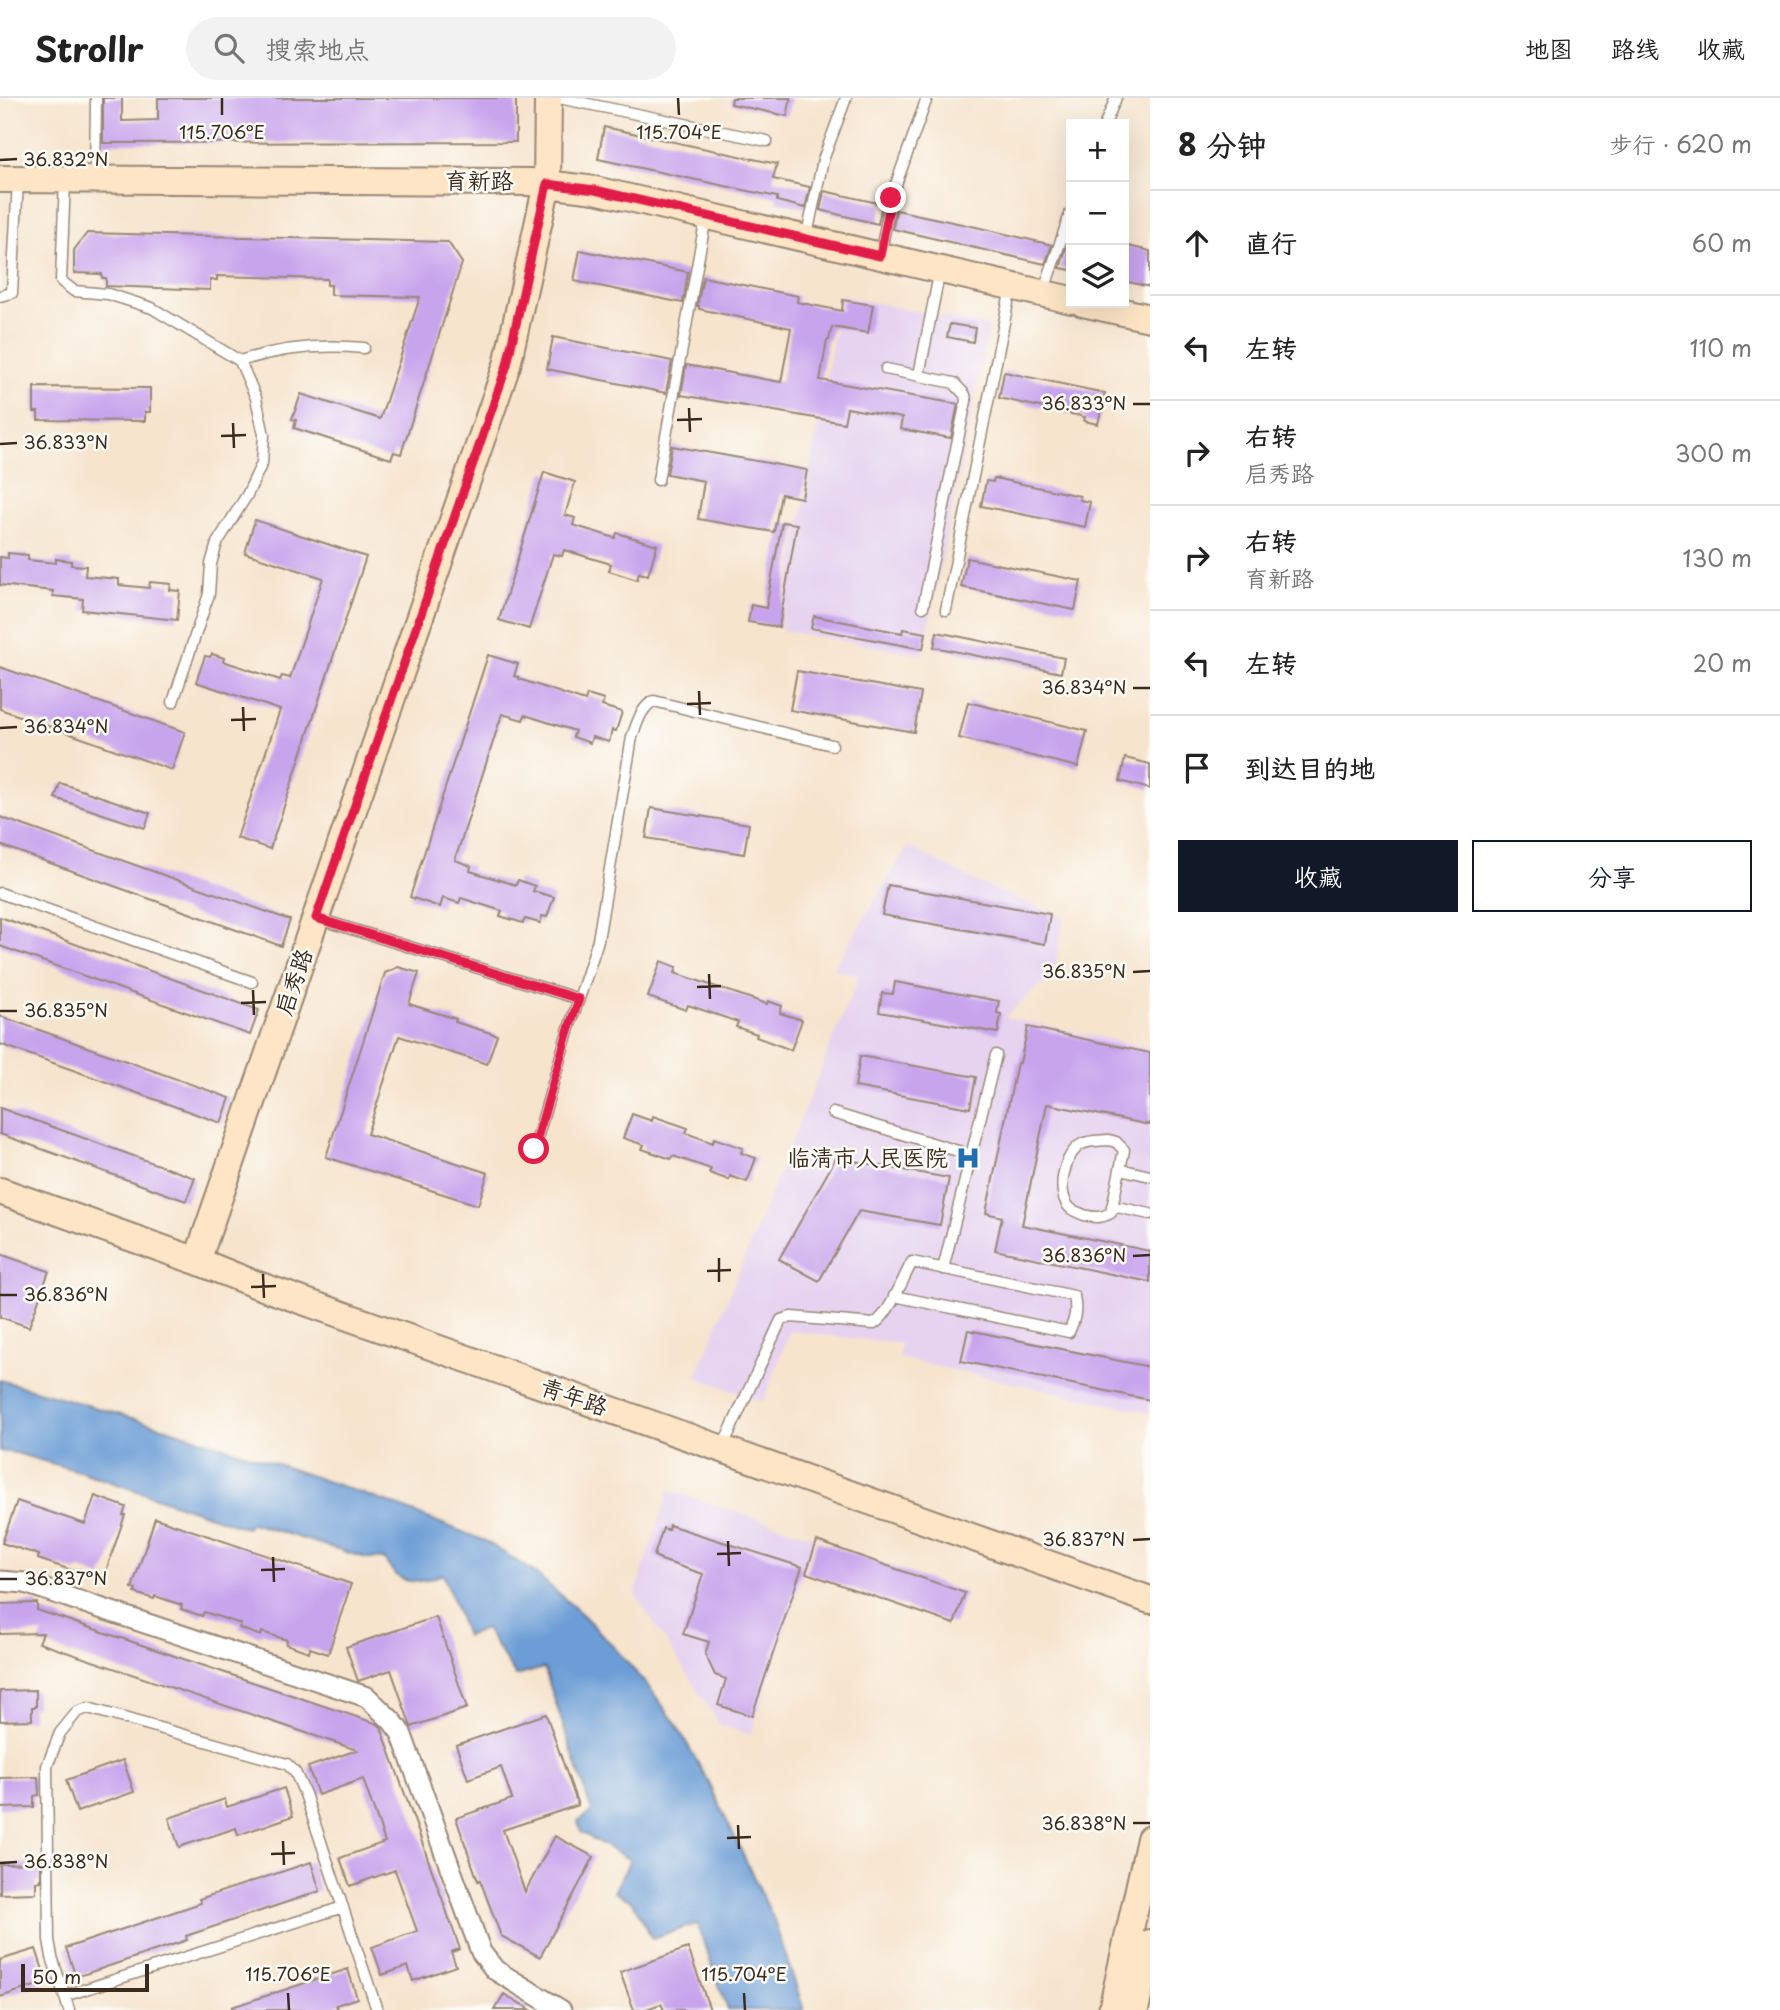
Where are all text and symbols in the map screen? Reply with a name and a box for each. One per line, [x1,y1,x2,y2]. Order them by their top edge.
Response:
search box [186,17,676,80]
text: Strollr [35,23,144,73]
icon: search [210,29,248,67]
text: 搜索地点 [266,29,370,68]
text: 地图 [1525,30,1573,66]
text: 路线 [1611,30,1659,66]
text: 收藏 [1697,30,1745,66]
text: 115.706°E [179,118,265,145]
text: 115.704°E [636,118,722,145]
map controls [1066,119,1129,308]
button: + [1066,119,1129,182]
text: 8 分钟 [1178,121,1266,166]
text: 步行 · 620 m [1610,126,1752,161]
text: 36.832°N [23,145,109,172]
street label: 育新路 [445,162,514,197]
route end [875,182,906,213]
button: − [1066,182,1129,245]
text: 直行 [1245,223,1297,262]
icon: ahead [1178,224,1216,262]
text: 60 m [1692,225,1752,260]
button: layers [1066,245,1129,308]
text: 左转 [1245,328,1297,367]
icon: left [1178,329,1216,367]
text: 110 m [1690,330,1752,365]
text: 36.833°N [1042,389,1126,416]
text: 右转 [1245,416,1297,455]
text: 36.833°N [24,428,108,455]
icon: right [1178,434,1216,472]
text: 300 m [1675,435,1752,470]
text: 启秀路 [1245,455,1314,490]
text: 右转 [1245,521,1297,560]
icon: right [1178,539,1216,577]
text: 130 m [1682,540,1752,575]
text: 育新路 [1245,560,1314,595]
text: 左转 [1245,643,1297,682]
icon: left [1178,644,1216,682]
text: 20 m [1693,645,1752,680]
text: 36.834°N [1042,673,1126,700]
text: 36.834°N [24,712,108,739]
text: 到达目的地 [1245,748,1375,787]
icon: arrive [1178,749,1216,787]
button: 收藏 [1178,840,1458,912]
button: 分享 [1472,840,1752,912]
street label: 启秀路 [265,943,320,1020]
text: 36.835°N [1042,957,1126,984]
text: 36.835°N [24,996,108,1023]
route start [518,1133,549,1164]
place label: 临清市人民医院 [787,1139,948,1174]
hospital icon: 临清市人民医院 [954,1144,982,1172]
text: 36.836°N [1042,1241,1126,1268]
text: 36.836°N [24,1280,108,1307]
street label: 青年路 [536,1368,613,1423]
text: 36.837°N [1043,1525,1125,1552]
text: 36.837°N [25,1564,107,1591]
text: 36.838°N [1041,1809,1127,1836]
text: 36.838°N [23,1847,109,1874]
text: 115.706°E [245,1960,331,1987]
text: 115.704°E [701,1960,787,1987]
scale bar [21,1961,149,1993]
text: 50 m [32,1962,81,1990]

